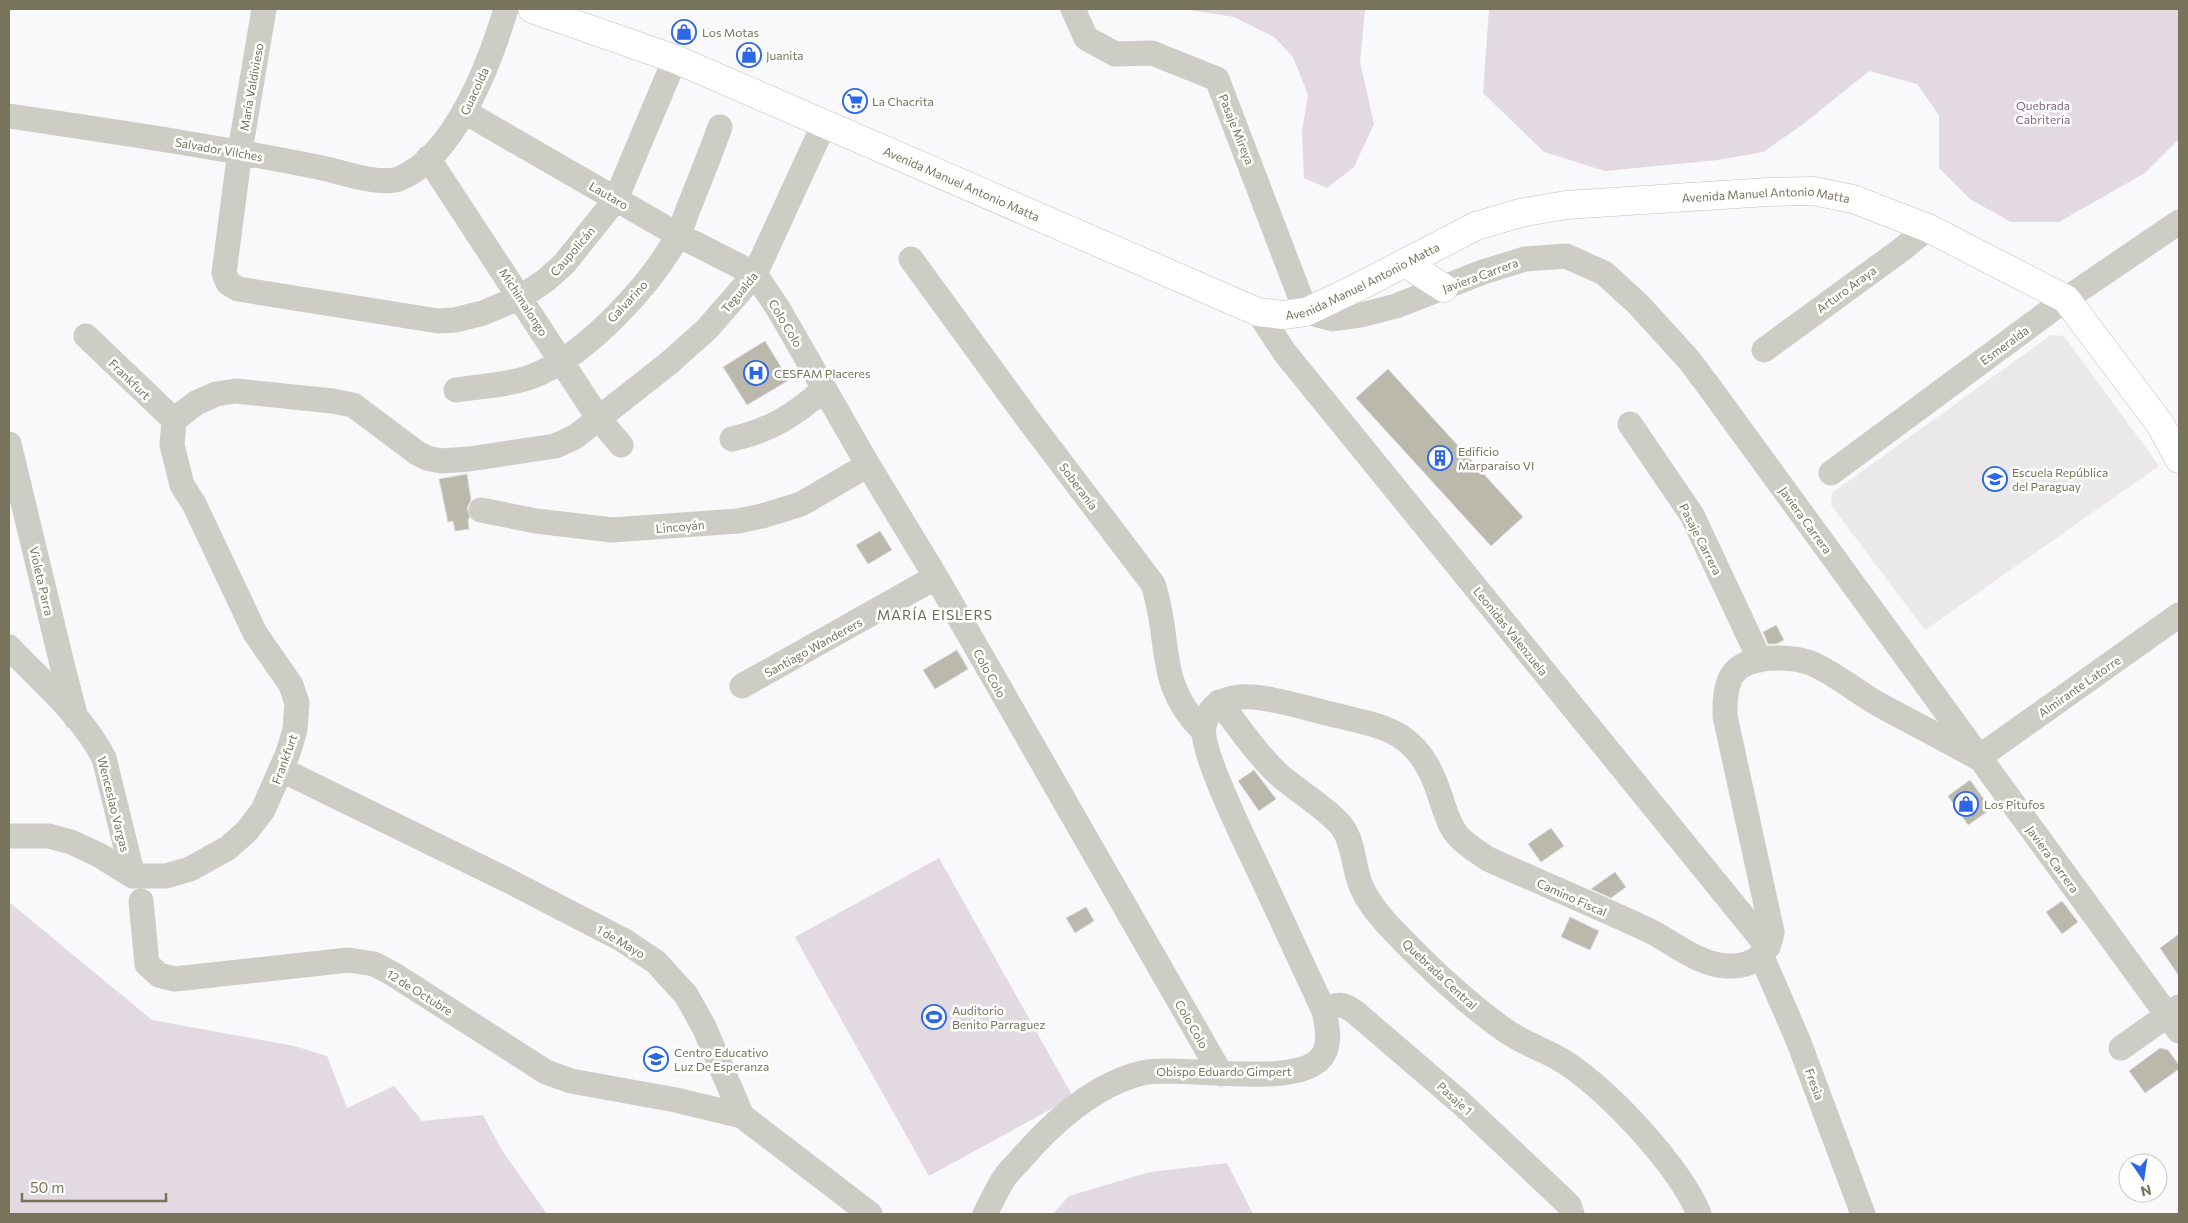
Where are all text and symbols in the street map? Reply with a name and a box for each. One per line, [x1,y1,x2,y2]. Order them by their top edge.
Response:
shop icon: Los Motas [671,19,697,45]
place label: Los Motas [702,25,759,39]
street label: María Valdivieso [236,42,266,132]
shop icon: Juanita [736,42,762,68]
place label: Juanita [766,48,804,63]
street label: Guacolda [457,65,491,117]
supermarket icon: La Chacrita [842,88,868,114]
street label: Pasaje Mireya [1216,92,1258,166]
place label: La Chacrita [872,94,934,108]
park label: Quebrada Cabritería [2016,98,2070,126]
street label: Salvador Vilches [174,134,264,164]
street label: Avenida Manuel Antonio Matta [881,143,1042,223]
street label: Lautaro [587,178,631,212]
street label: Avenida Manuel Antonio Matta [1681,184,1851,205]
street label: Caupolicán [547,224,597,278]
street label: Avenida Manuel Antonio Matta [1284,239,1442,322]
street label: Javiera Carrera [1440,255,1520,296]
street label: Arturo Araya [1813,263,1879,315]
street label: Michimalongo [497,266,551,338]
street label: Tegualda [718,269,760,315]
street label: Galvarino [604,277,650,325]
street label: Colo Colo [766,296,806,350]
street label: Esmeralda [1977,323,2031,367]
street label: Frankfurt [106,356,154,402]
hospital icon: CESFAM Placeres [743,360,769,386]
place label: CESFAM Placeres [774,366,870,380]
place label: Edificio Marparaíso VI [1458,444,1534,472]
building icon: Edificio Marparaíso VI [1427,445,1453,471]
street label: Soberanía [1057,460,1101,512]
place label: Escuela República del Paraguay [2012,465,2108,493]
school or university icon: Escuela República del Paraguay [1982,466,2008,492]
street label: Javiera Carrera [1776,484,1835,557]
street label: Pasaje Carrera [1677,501,1725,577]
street label: Lincoyán [655,517,705,535]
street label: Violeta Parra [27,545,57,617]
street label: Leonidas Valenzuela [1471,584,1551,678]
district label: MARÍA EISLERS [877,606,993,623]
street label: Santiago Wanderers [762,614,864,680]
street label: Colo Colo [971,646,1009,700]
street label: Almirante Latorre [2035,652,2123,720]
street label: Frankfurt [268,732,300,786]
street label: Wenceslao Vargas [95,755,133,853]
shop icon: Los Pitufos [1953,791,1979,817]
place label: Los Pitufos [1984,797,2045,811]
street label: Javiera Carrera [2023,823,2082,896]
street label: Camino Fiscal [1535,875,1609,919]
street label: 1 de Mayo [594,922,648,960]
street label: Quebrada Central [1400,936,1480,1012]
street label: 12 de Octubre [384,966,456,1018]
street label: Colo Colo [1173,997,1211,1051]
place label: Auditorio Benito Parraguez [952,1003,1045,1031]
sports icon: Auditorio Benito Parraguez [921,1004,947,1030]
place label: Centro Educativo Luz De Esperanza [674,1045,769,1073]
school or university icon: Centro Educativo Luz De Esperanza [643,1046,669,1072]
street label: Obispo Eduardo Gimpert [1156,1064,1292,1078]
street label: Fresia [1803,1066,1827,1102]
street label: Pasaje 1 [1435,1079,1475,1117]
north arrow [2118,1153,2168,1203]
scale bar [22,1170,166,1202]
text: 50 m [30,1178,64,1196]
text: N [2139,1182,2153,1201]

